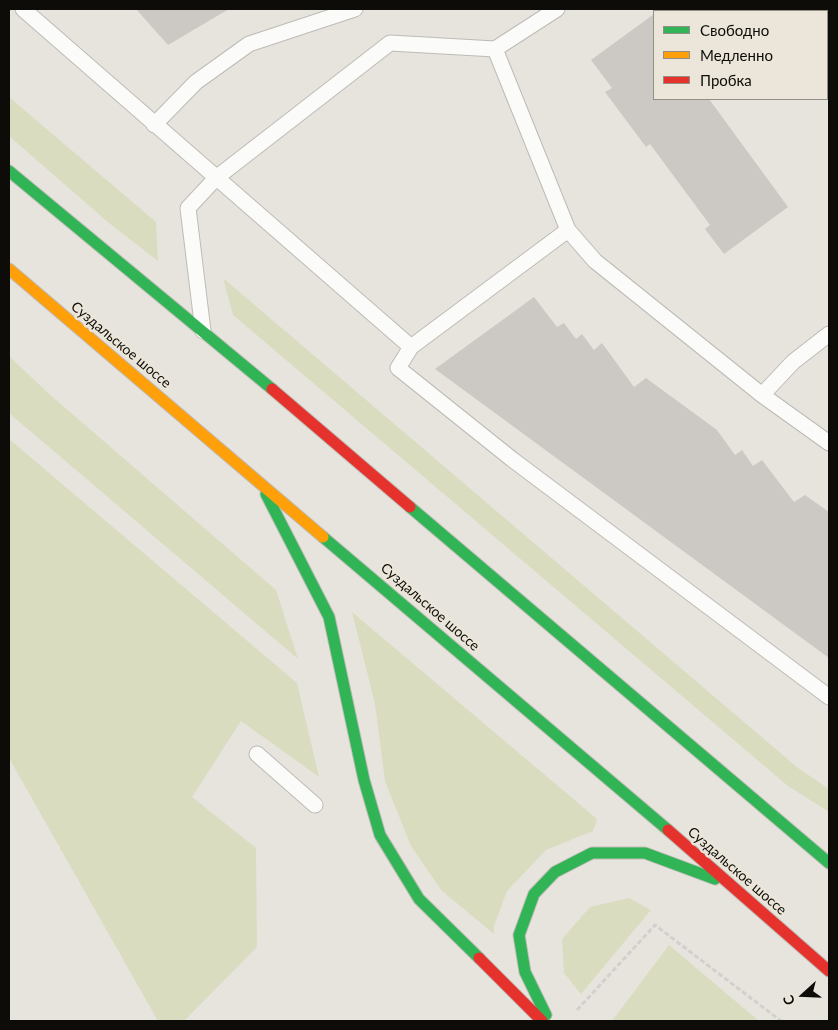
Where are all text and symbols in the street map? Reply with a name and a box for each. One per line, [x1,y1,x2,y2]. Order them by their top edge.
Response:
legend [653,10,828,100]
text: Свободно [700,21,769,39]
text: Медленно [700,46,773,64]
text: Пробка [700,71,752,89]
street label: Суздальское шоссе [68,298,174,392]
street label: Суздальское шоссе [377,559,483,655]
street label: Суздальское шоссе [684,823,790,919]
north arrow [778,970,828,1020]
text: С [779,993,798,1008]

